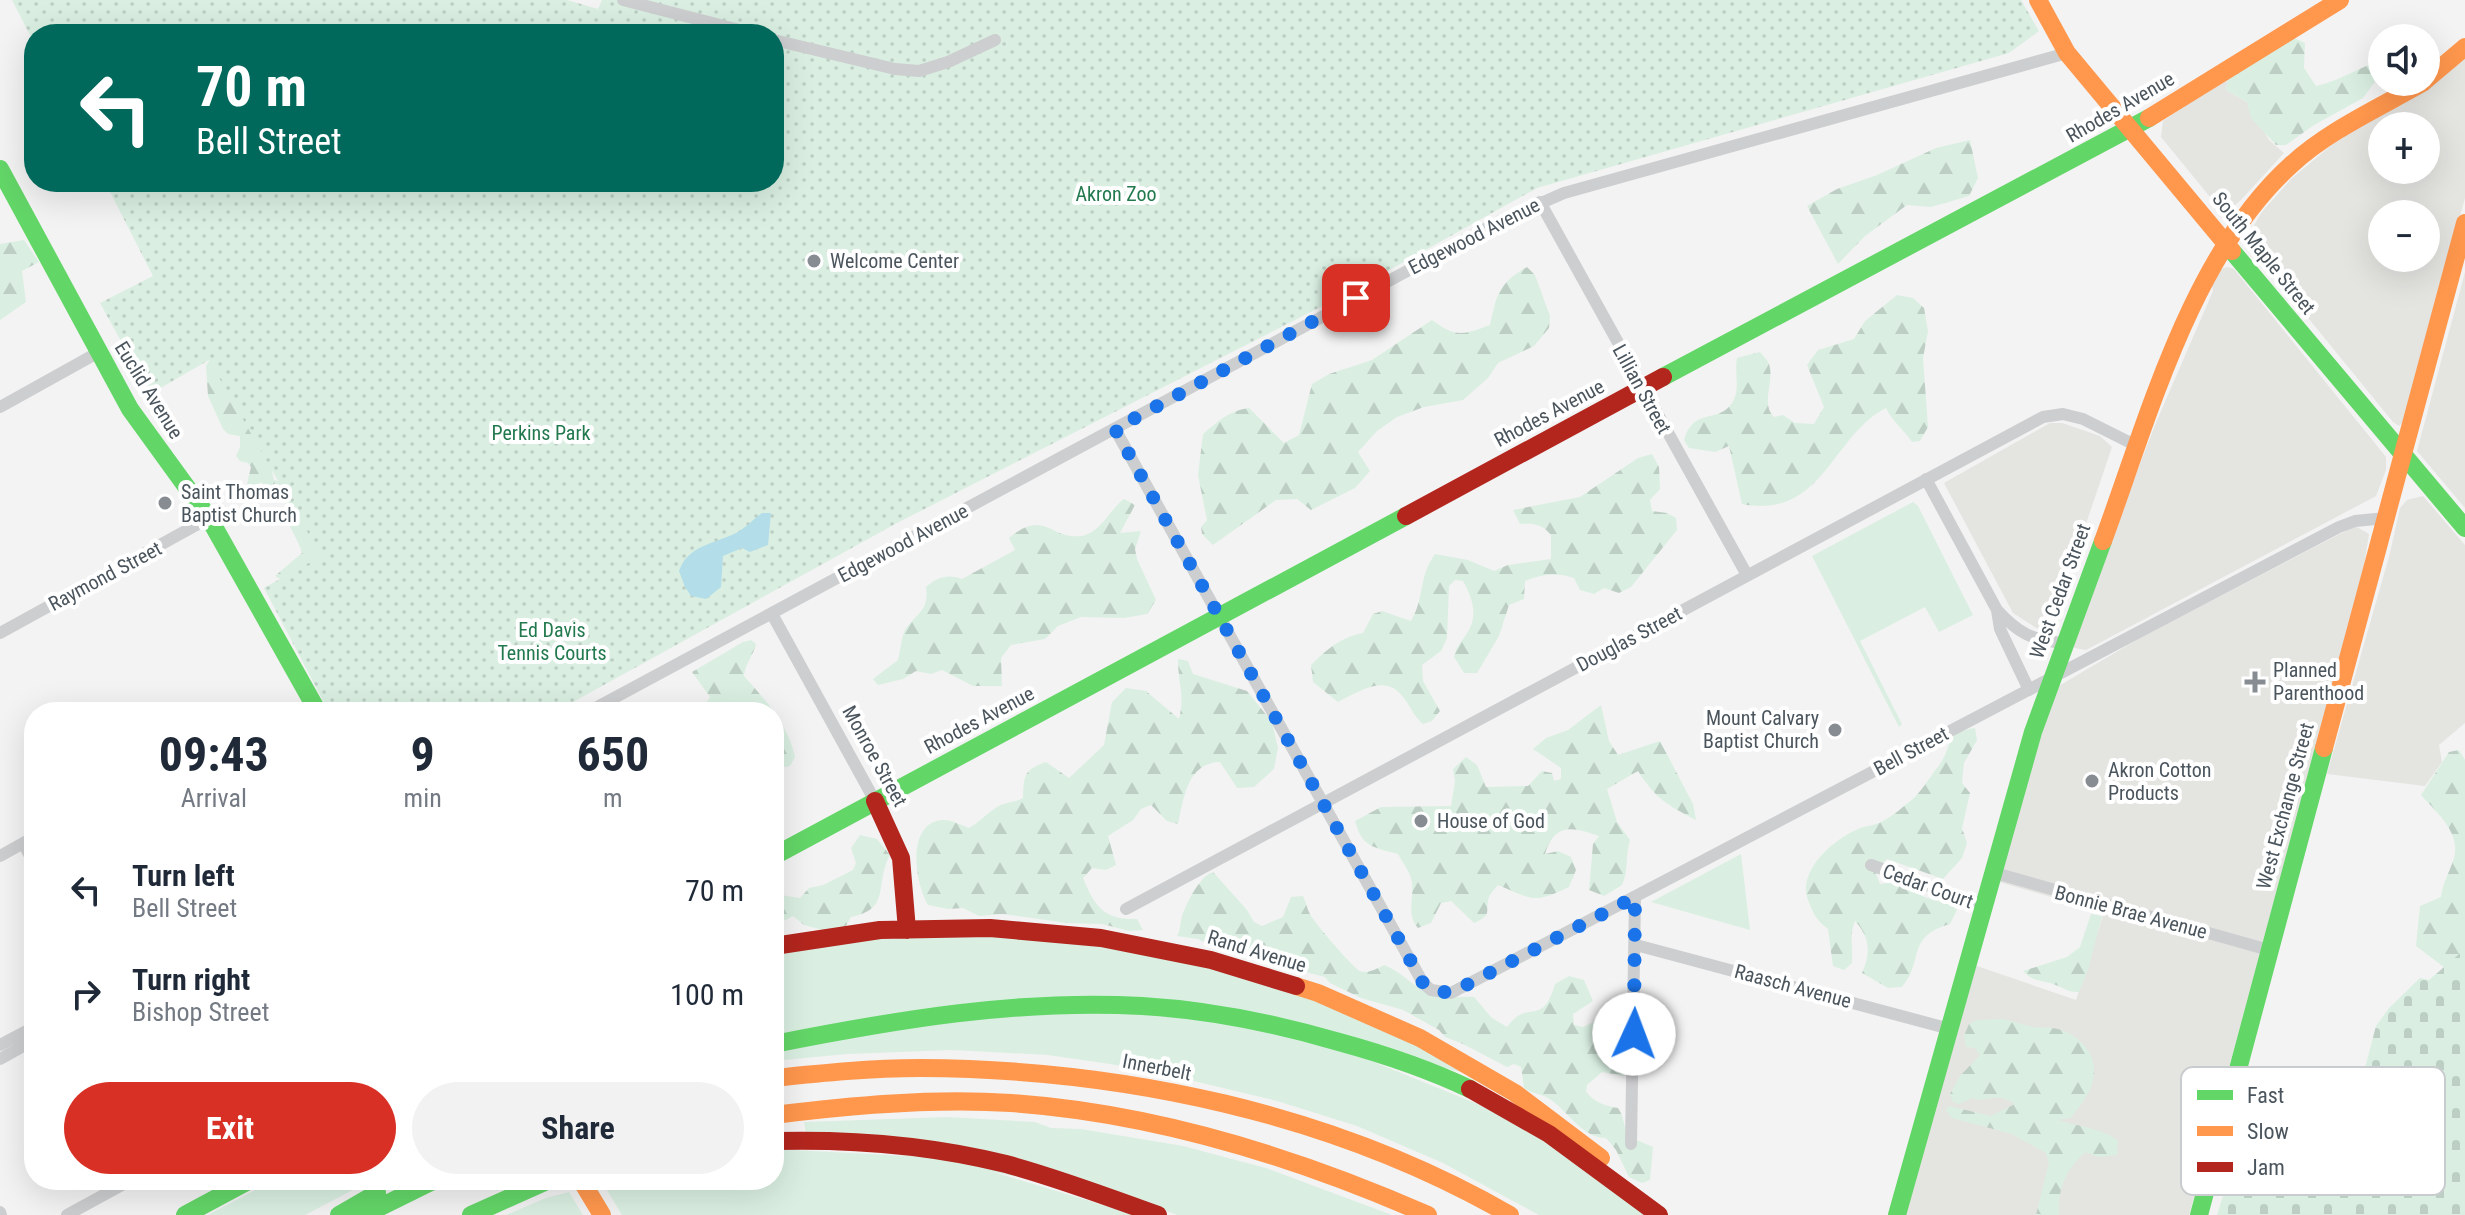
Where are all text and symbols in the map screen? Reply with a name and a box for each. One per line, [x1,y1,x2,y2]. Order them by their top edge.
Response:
map controls [2368,24,2440,272]
button: sound [2368,24,2440,96]
text: 70 m [196,54,307,120]
icon: left [64,56,168,160]
street label: Rhodes Avenue [2062,66,2178,148]
button: + [2368,112,2440,184]
text: Bell Street [196,121,342,163]
park label: Akron Zoo [1075,182,1157,206]
street label: South Maple Street [2207,187,2321,319]
street label: Edgewood Avenue [1404,193,1544,279]
button: − [2368,200,2440,272]
place label: Welcome Center [830,249,959,273]
marker: Welcome Center [805,252,823,270]
pin [1322,264,1390,332]
icon: arrive [1334,276,1378,320]
street label: Euclid Avenue [110,337,188,443]
street label: Lillian Street [1608,340,1676,438]
street label: Rhodes Avenue [1490,374,1608,452]
park label: Perkins Park [491,421,591,445]
place label: Saint Thomas Baptist Church [181,480,297,527]
marker: Saint Thomas Baptist Church [156,494,174,512]
street label: Edgewood Avenue [834,499,972,587]
street label: West Cedar Street [2024,520,2096,662]
street label: Raymond Street [44,536,166,616]
street label: Douglas Street [1572,601,1686,677]
park label: Ed Davis Tennis Courts [497,618,607,665]
place label: Planned Parenthood [2273,658,2364,705]
marker: Planned Parenthood [2244,671,2266,693]
street label: Rhodes Avenue [920,681,1038,759]
street label: Monroe Street [837,701,913,811]
place label: Mount Calvary Baptist Church [1703,706,1819,753]
street label: West Exchange Street [2251,720,2319,892]
marker: Mount Calvary Baptist Church [1826,721,1844,739]
street label: Bell Street [1870,721,1952,781]
text: 09:43 [159,726,269,783]
text: 9 [411,726,435,783]
text: 650 [576,726,649,783]
place label: Akron Cotton Products [2108,758,2212,805]
marker: Akron Cotton Products [2083,772,2101,790]
text: Arrival [181,783,247,813]
text: min [404,783,442,813]
text: m [603,783,623,813]
place label: House of God [1437,809,1545,833]
marker: House of God [1412,812,1430,830]
text: Turn left [132,858,235,893]
street label: Cedar Court [1880,859,1977,913]
icon: left [64,868,108,912]
text: 70 m [685,873,744,908]
street label: Bonnie Brae Avenue [2052,880,2210,944]
text: Bell Street [132,893,237,923]
street label: Rand Avenue [1205,925,1309,977]
street label: Raasch Avenue [1732,959,1854,1013]
text: Turn right [132,962,250,997]
icon: right [64,972,108,1016]
text: 100 m [670,977,744,1012]
position arrow [1592,992,1676,1076]
text: Bishop Street [132,997,269,1027]
street label: Innerbelt [1121,1049,1194,1085]
legend [2181,1067,2445,1195]
button: Exit [64,1082,396,1174]
button: Share [412,1082,744,1174]
text: Fast [2247,1083,2284,1108]
text: Slow [2247,1119,2289,1144]
text: Jam [2247,1155,2285,1180]

